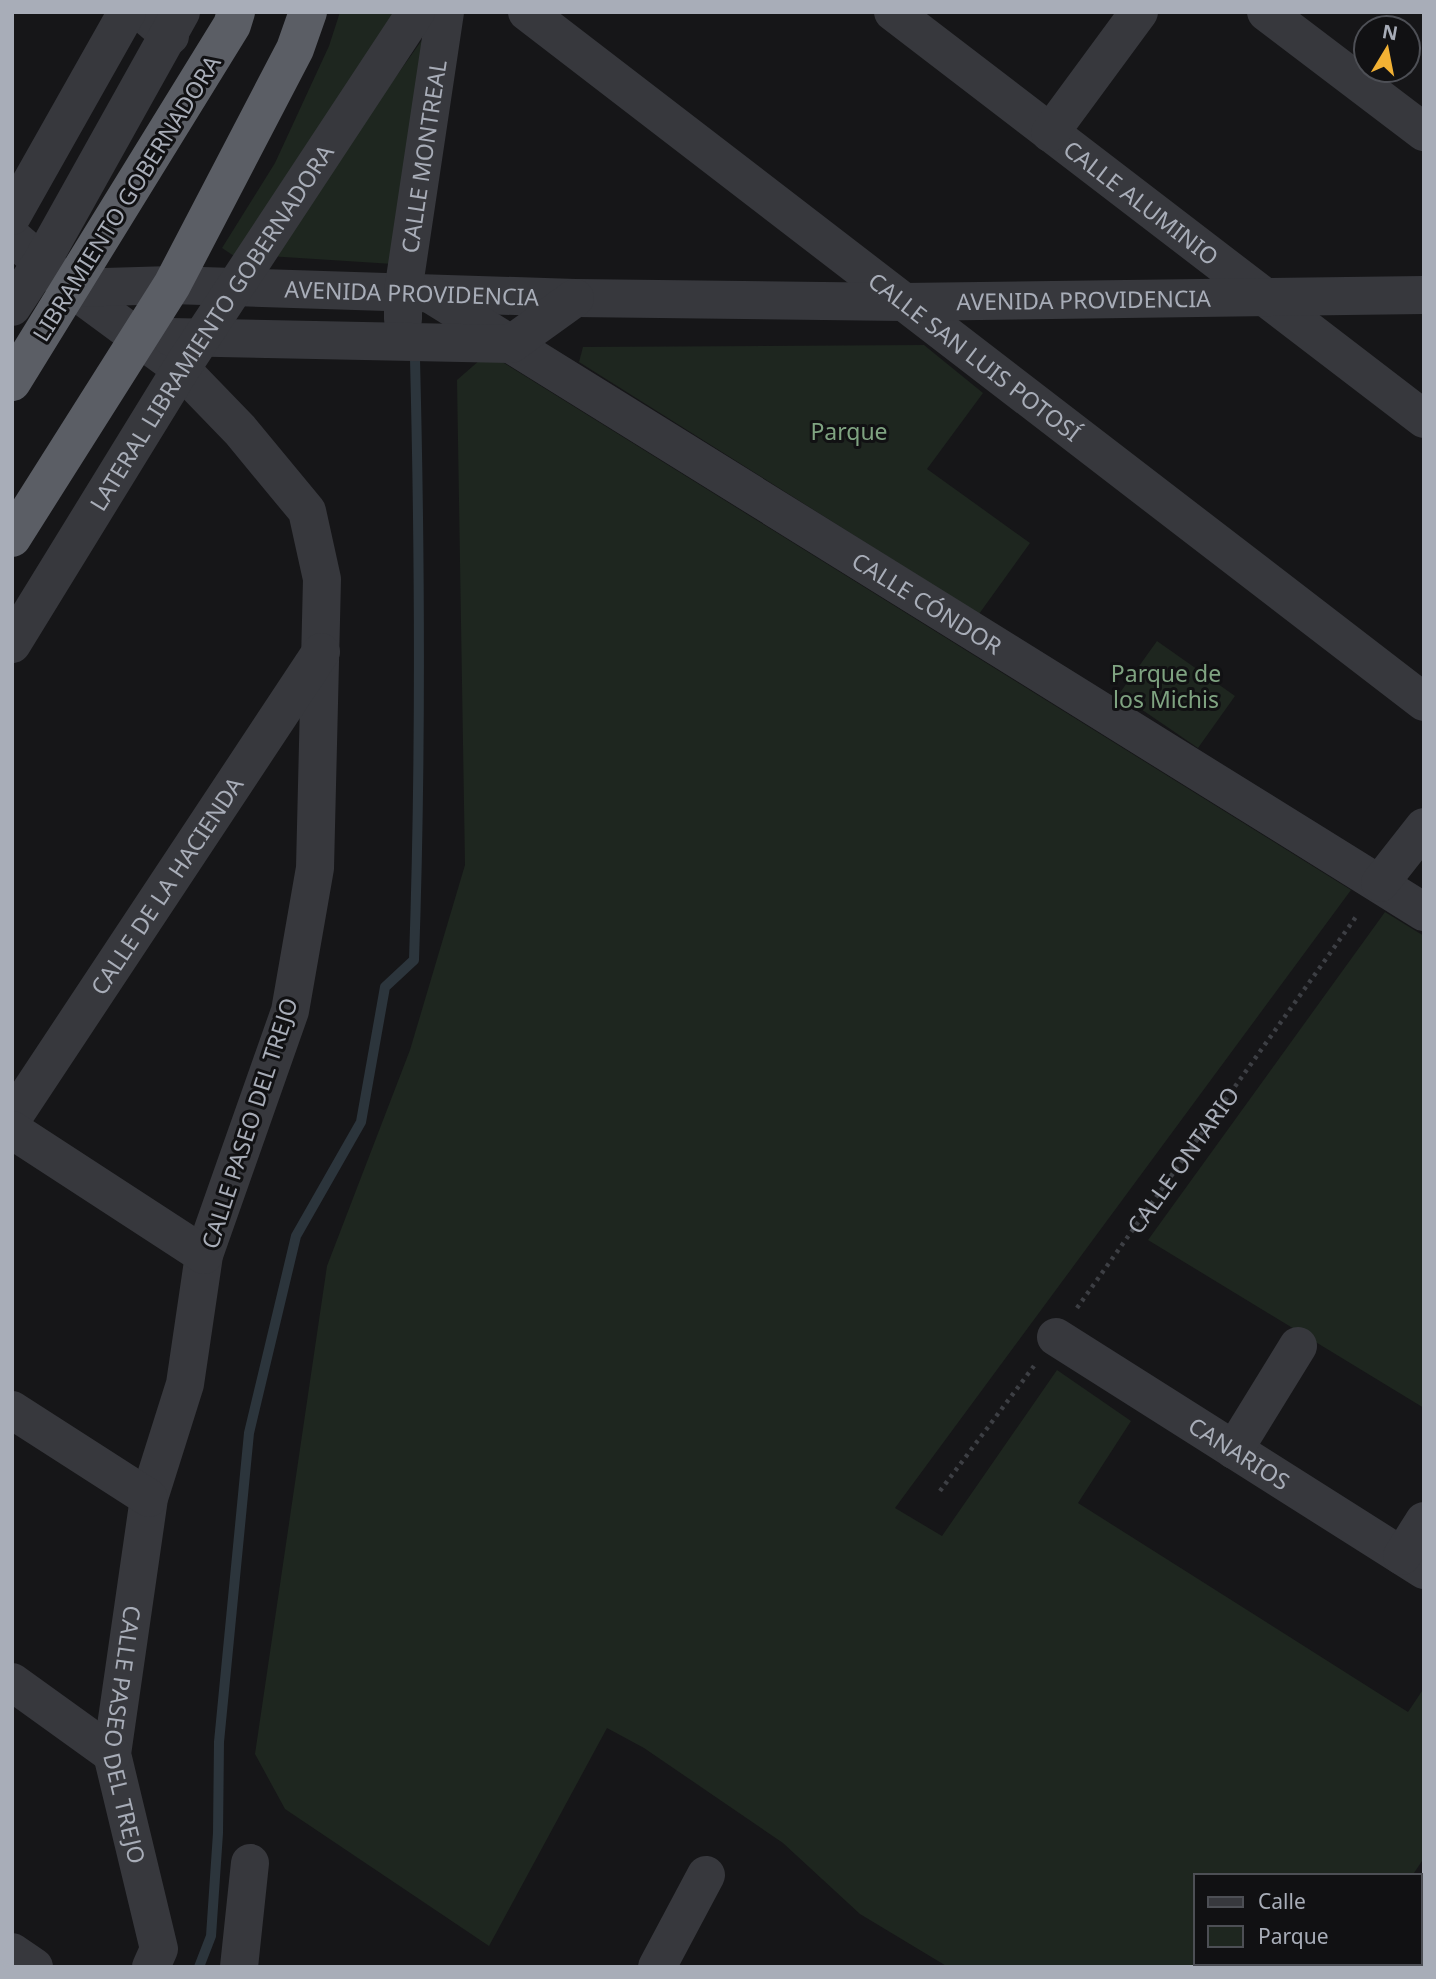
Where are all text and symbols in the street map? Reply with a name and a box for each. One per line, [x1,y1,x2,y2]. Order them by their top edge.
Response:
north arrow [1352,14,1422,84]
text: N [1380,18,1400,46]
street label: LIBRAMIENTO GOBERNADORA [25,49,228,347]
street label: CALLE MONTREAL [393,58,454,255]
street label: CALLE ALUMINIO [1057,133,1226,272]
street label: LATERAL LIBRAMIENTO GOBERNADORA [82,138,341,517]
street label: CALLE SAN LUIS POTOSÍ [862,265,1088,449]
street label: AVENIDA PROVIDENCIA [284,273,540,313]
street label: AVENIDA PROVIDENCIA [956,282,1211,317]
park label: Parque [810,415,888,447]
street label: CALLE CÓNDOR [846,544,1008,662]
park label: Parque de los Michis [1111,657,1221,715]
street label: CALLE DE LA HACIENDA [83,770,251,1001]
street label: CALLE PASEO DEL TREJO [193,993,305,1253]
street label: CALLE ONTARIO [1119,1080,1246,1240]
street label: CANARIOS [1183,1409,1296,1497]
street label: CALLE PASEO DEL TREJO [96,1603,154,1867]
legend [1194,1874,1422,1965]
text: Calle [1258,1887,1306,1915]
text: Parque [1258,1922,1328,1950]

